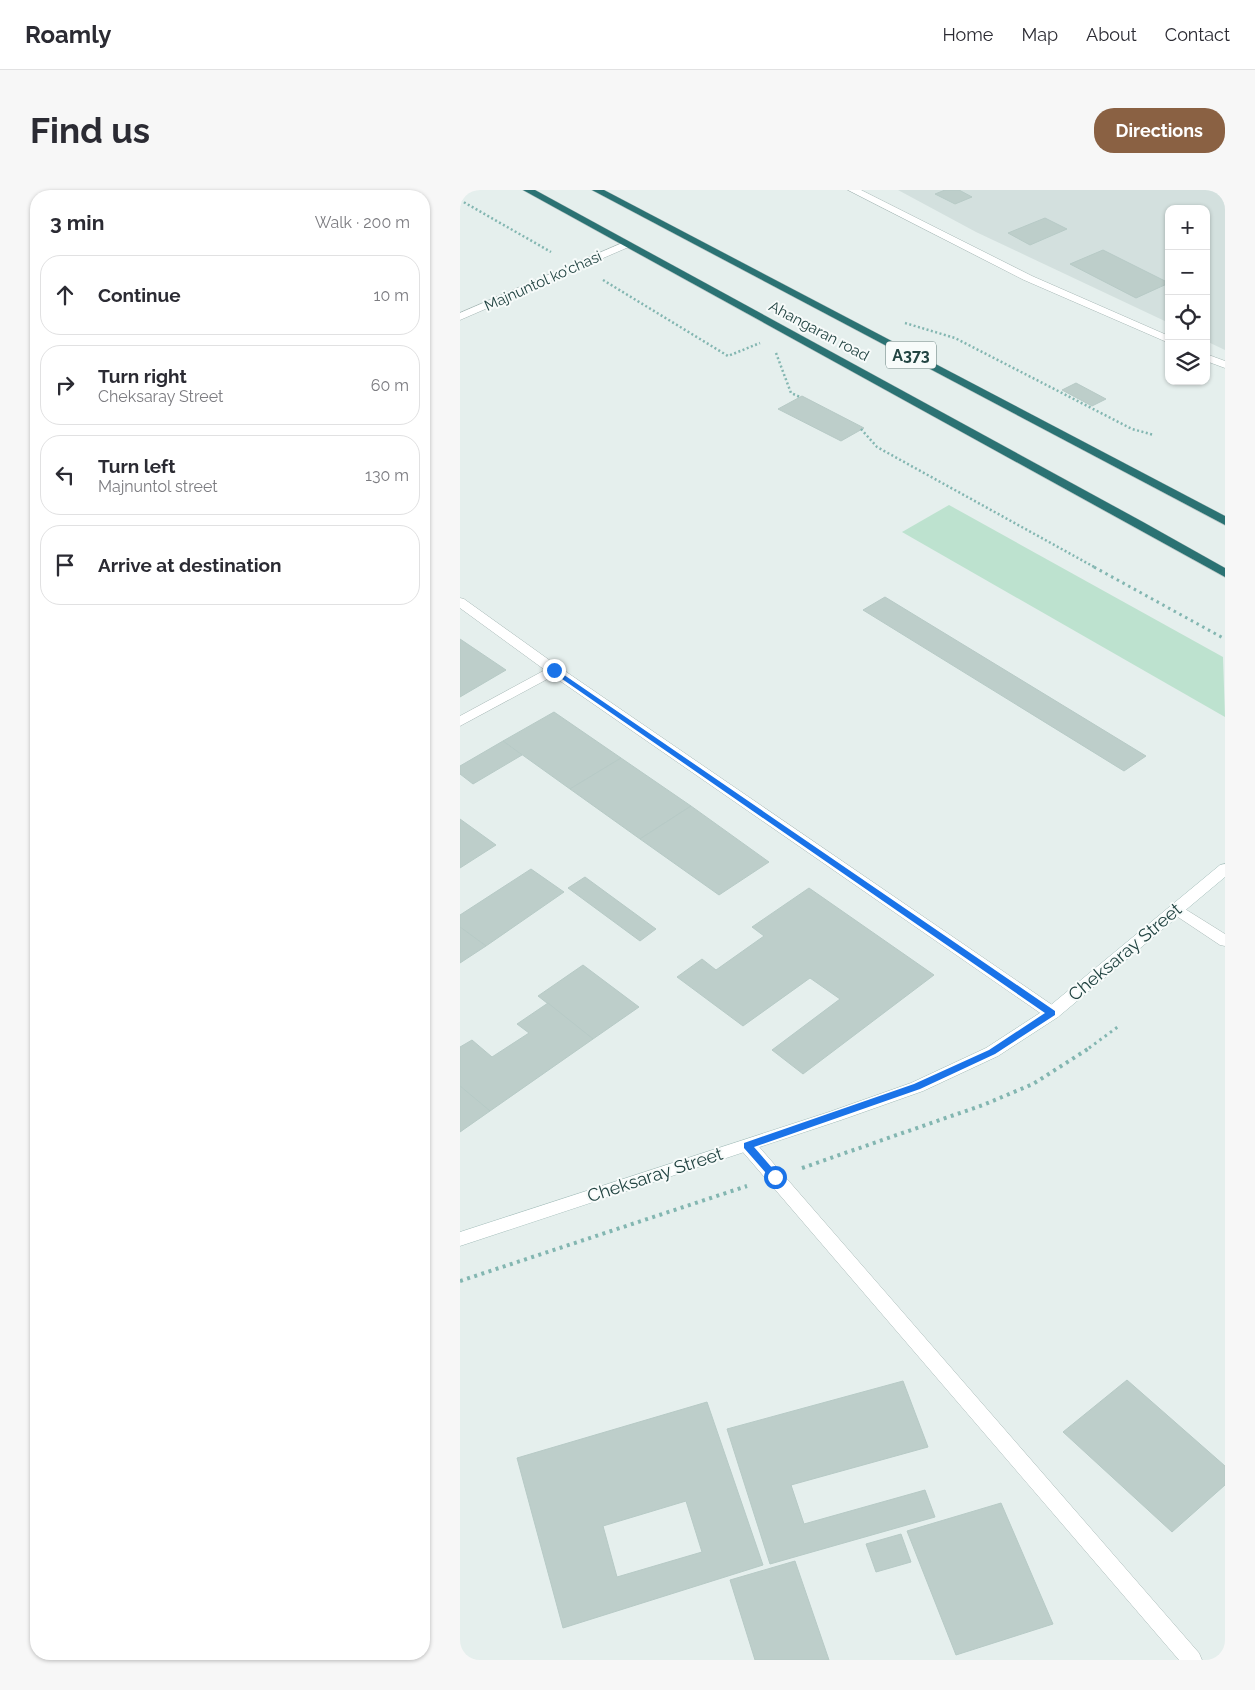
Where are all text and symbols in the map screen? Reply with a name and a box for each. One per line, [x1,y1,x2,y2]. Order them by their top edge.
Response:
text: Roamly [25,20,111,49]
text: Home [942,24,993,45]
text: Map [1021,24,1058,45]
text: About [1086,24,1137,45]
text: Contact [1165,24,1230,45]
button: Directions [1094,108,1225,153]
text: Find us [30,110,150,151]
map controls [1165,205,1210,385]
button: + [1165,205,1210,250]
text: 3 min [50,210,104,235]
text: Walk · 200 m [315,213,410,232]
street label: Majnuntol ko'chasi [482,247,604,315]
button: − [1165,250,1210,295]
icon: ahead [51,281,79,309]
text: Continue [98,284,181,306]
text: 10 m [374,286,409,305]
button: locate [1165,295,1210,340]
street label: Ahangaran road [766,297,872,365]
button: layers [1165,340,1210,385]
road number: A373 [886,342,936,368]
text: Turn right [98,365,187,387]
icon: right [51,371,79,399]
text: 60 m [371,376,409,395]
text: Cheksaray Street [98,387,223,406]
text: Turn left [98,455,175,477]
icon: left [51,461,79,489]
text: 130 m [365,466,409,485]
text: Majnuntol street [98,477,218,496]
icon: arrive [51,551,79,579]
text: Arrive at destination [98,554,282,576]
route end [543,659,566,682]
street label: Cheksaray Street [1064,898,1185,1005]
street label: Cheksaray Street [585,1143,725,1206]
route start [764,1166,787,1189]

